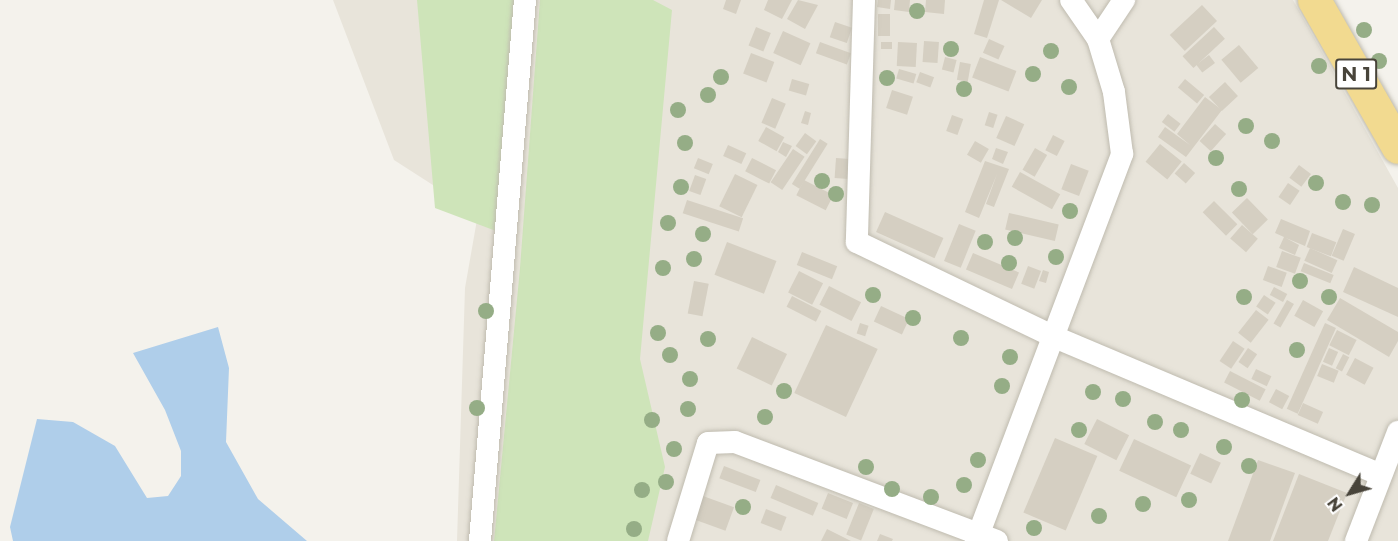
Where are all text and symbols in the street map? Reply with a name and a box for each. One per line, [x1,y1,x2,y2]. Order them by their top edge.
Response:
road number: N 1 [1335,57,1377,91]
north arrow [1320,463,1380,523]
text: N [1324,493,1347,515]

